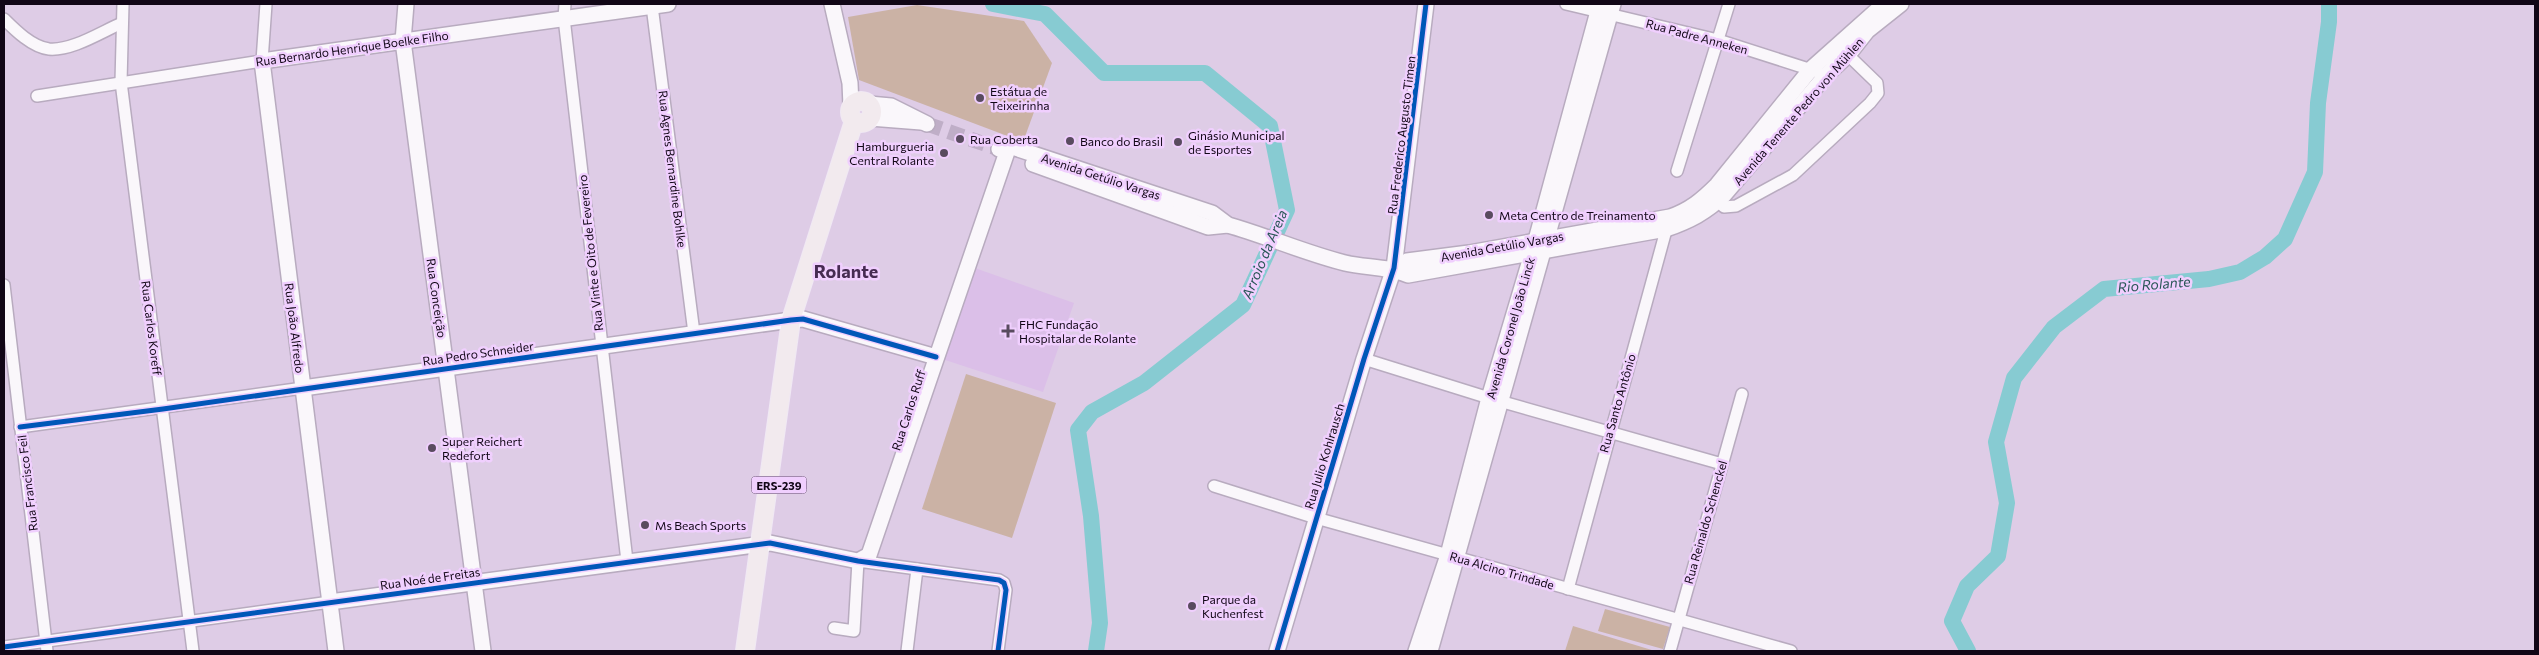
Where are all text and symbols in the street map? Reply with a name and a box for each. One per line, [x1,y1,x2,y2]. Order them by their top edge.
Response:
street label: Rua Padre Anneken [1644,16,1750,56]
street label: Rua Bernardo Henrique Boelke Filho [255,28,449,68]
street label: Avenida Tenente Pedro von Mühlen [1730,35,1866,187]
street label: Rua Frederico Augusto Timen [1384,55,1418,215]
place label: Estátua de Teixeirinha [990,84,1050,112]
street label: Rua Agnes Bernardine Bohlke [656,90,690,248]
marker: Estátua de Teixeirinha [974,92,986,104]
place label: Ginásio Municipal de Esportes [1188,128,1285,156]
place label: Rua Coberta [970,132,1038,146]
marker: Rua Coberta [954,133,966,145]
place label: Banco do Brasil [1080,134,1163,148]
marker: Banco do Brasil [1064,135,1076,147]
marker: Ginásio Municipal de Esportes [1172,136,1184,148]
place label: Hamburgueria Central Rolante [849,139,934,167]
marker: Hamburgueria Central Rolante [938,147,950,159]
street label: Avenida Getúlio Vargas [1040,150,1162,202]
street label: Rua Vinte e Oito de Fevereiro [575,174,605,332]
water label: Arroio da Areia [1237,207,1290,302]
place label: Meta Centro de Treinamento [1499,208,1656,222]
marker: Meta Centro de Treinamento [1483,209,1495,221]
street label: Avenida Getúlio Vargas [1439,228,1565,264]
street label: Avenida Coronel João Linck [1483,255,1538,401]
street label: Rua Conceição [424,257,450,339]
district label: Rolante [814,260,878,282]
water label: Rio Rolante [2117,272,2192,296]
street label: Rua Carlos Koreff [139,280,165,377]
street label: Rua João Alfredo [282,282,307,374]
place label: FHC Fundação Hospitalar de Rolante [1019,317,1136,345]
marker: FHC Fundação Hospitalar de Rolante [1001,324,1015,338]
street label: Rua Pedro Schneider [422,338,535,368]
street label: Rua Santo Antônio [1596,352,1638,454]
street label: Rua Carlos Ruff [888,367,928,452]
street label: Rua Julio Kohlrausch [1301,402,1348,511]
street label: Rua Francisco Feil [14,434,40,532]
place label: Super Reichert Redefort [442,434,522,462]
marker: Super Reichert Redefort [426,442,438,454]
street label: Rua Reinaldo Schenckel [1681,459,1729,585]
road number: ERS-239 [752,476,806,494]
place label: Ms Beach Sports [655,518,746,532]
marker: Ms Beach Sports [639,519,651,531]
street label: Rua Alcino Trindade [1448,548,1556,592]
street label: Rua Noé de Freitas [379,564,481,592]
place label: Parque da Kuchenfest [1202,592,1264,620]
marker: Parque da Kuchenfest [1186,600,1198,612]

